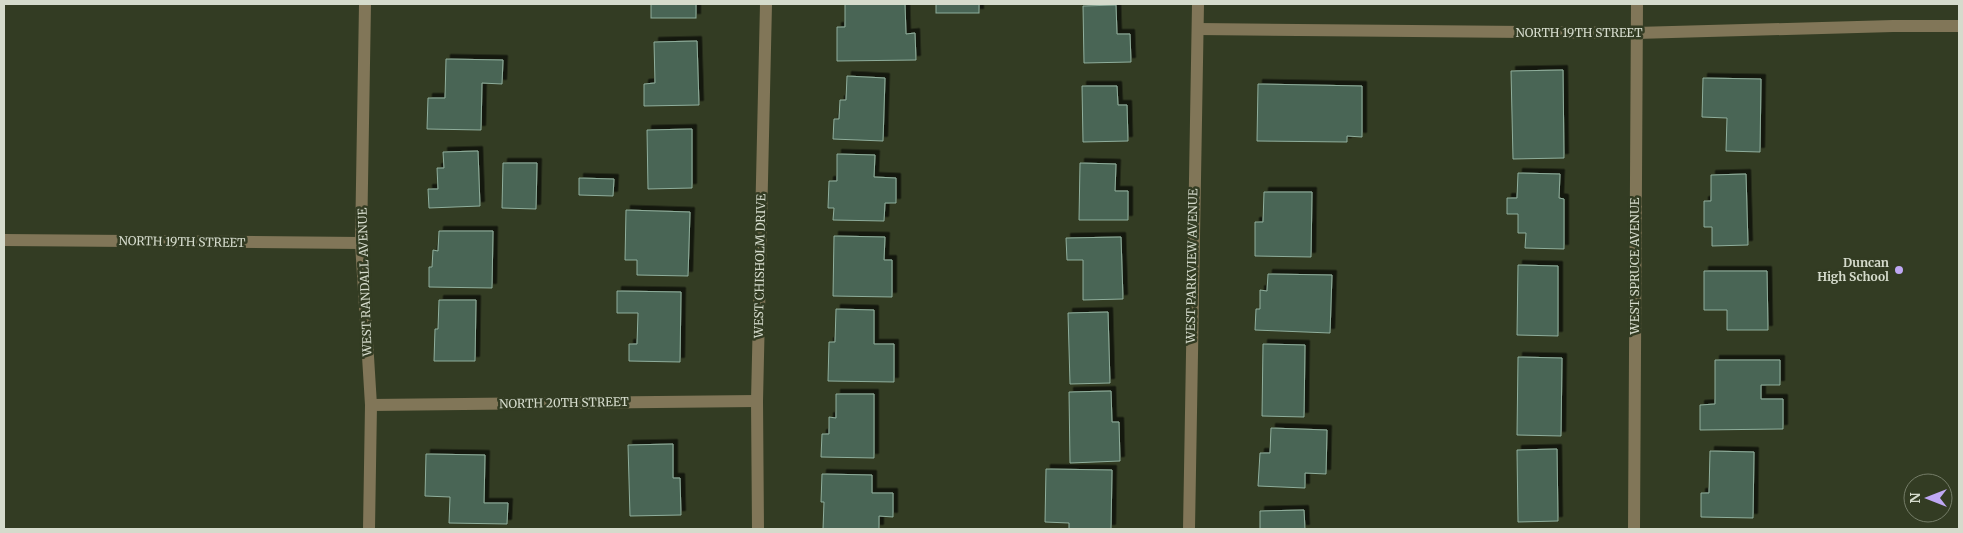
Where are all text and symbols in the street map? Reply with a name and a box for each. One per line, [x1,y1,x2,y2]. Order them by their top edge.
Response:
street label: NORTH 19TH STREET [1515,25,1643,40]
street label: WEST PARKVIEW AVENUE [1183,188,1200,344]
street label: WEST CHISHOLM DRIVE [751,193,768,339]
street label: WEST SPRUCE AVENUE [1627,197,1642,335]
street label: WEST RANDALL AVENUE [354,207,375,357]
street label: NORTH 19TH STREET [118,233,246,250]
place label: Duncan High School [1817,255,1889,284]
marker: Duncan High School [1893,264,1905,276]
street label: NORTH 20TH STREET [499,394,630,411]
north arrow [1903,473,1953,523]
text: N [1906,492,1924,504]

